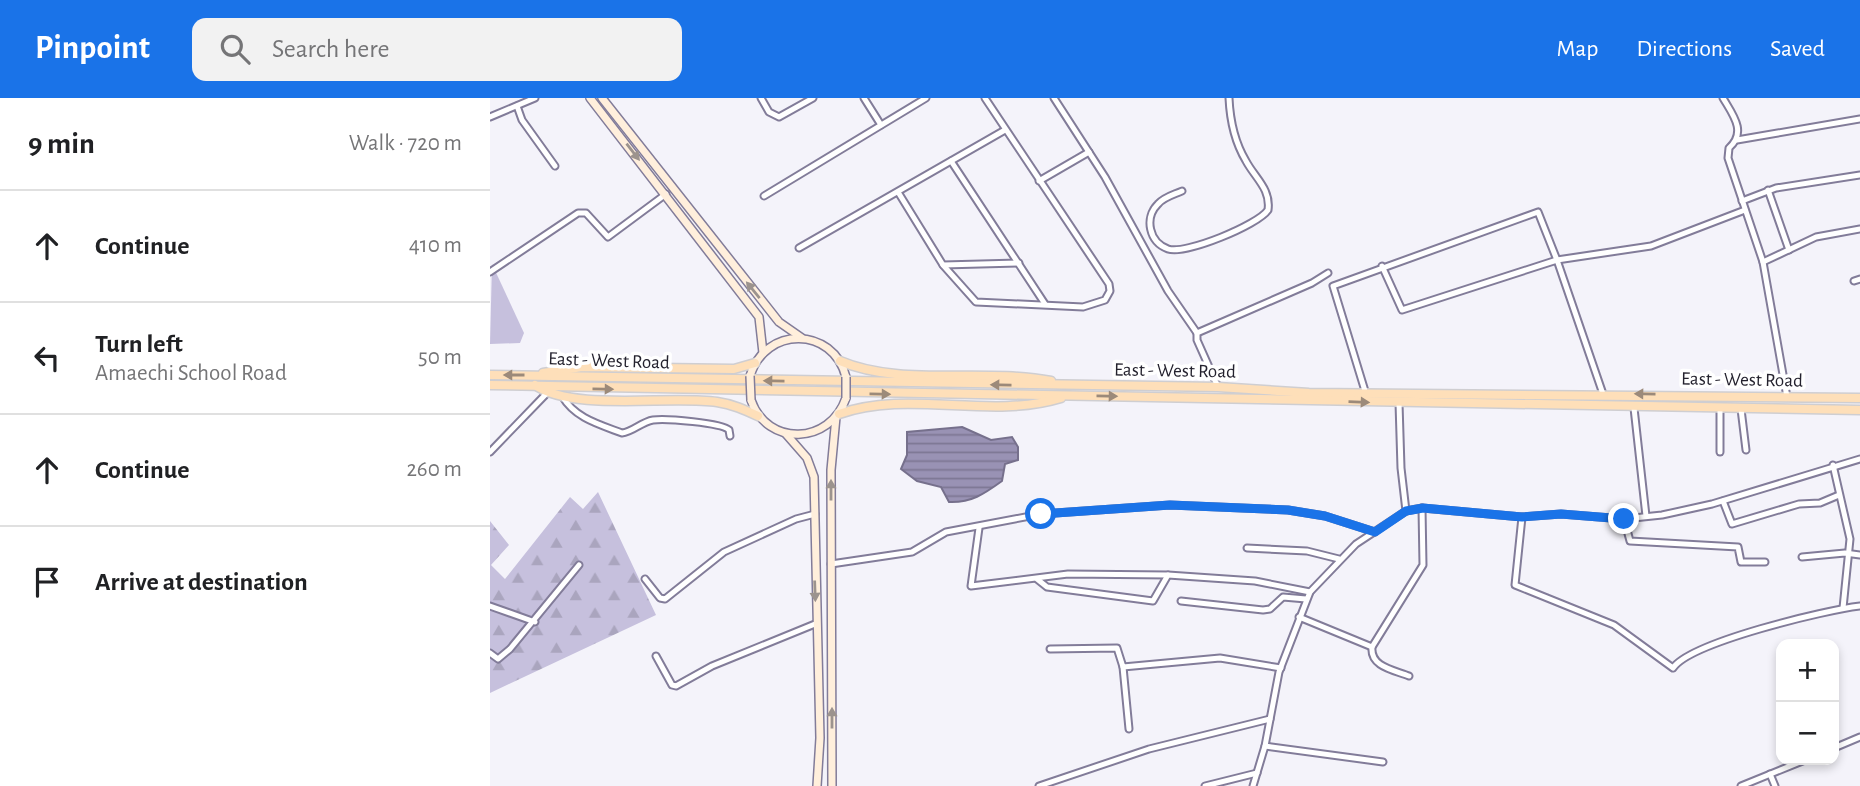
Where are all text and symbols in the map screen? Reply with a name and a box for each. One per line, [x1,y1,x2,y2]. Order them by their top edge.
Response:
search box [192,18,682,81]
icon: search [216,30,254,68]
text: Pinpoint [35,32,150,65]
text: Search here [272,36,390,62]
text: Map [1556,37,1598,61]
text: Directions [1636,37,1732,61]
text: Saved [1770,37,1825,61]
text: 9 min [28,129,95,159]
text: Walk · 720 m [349,132,462,155]
one-way arrow [625,142,640,160]
icon: ahead [28,227,66,265]
text: Continue [95,233,190,259]
text: 410 m [409,234,462,257]
one-way arrow [746,282,761,300]
text: Turn left [95,331,183,357]
icon: left [28,339,66,377]
text: 50 m [418,346,462,369]
street label: East - West Road [548,349,670,373]
street label: East - West Road [1114,360,1236,382]
text: Amaechi School Road [95,362,287,385]
one-way arrow [502,369,524,381]
street label: East - West Road [1681,369,1803,391]
one-way arrow [762,375,784,386]
one-way arrow [990,379,1012,391]
one-way arrow [593,383,615,395]
one-way arrow [869,388,891,399]
one-way arrow [1634,389,1656,400]
one-way arrow [1097,390,1119,401]
one-way arrow [1349,396,1371,407]
icon: ahead [28,451,66,489]
text: Continue [95,457,190,483]
text: 260 m [406,458,462,481]
one-way arrow [825,479,837,501]
route start [1025,498,1056,529]
route end [1608,503,1639,534]
icon: arrive [28,563,66,601]
text: Arrive at destination [95,569,308,595]
one-way arrow [810,580,821,602]
map controls [1776,639,1839,765]
button: + [1776,639,1839,702]
button: − [1776,702,1839,765]
one-way arrow [826,707,838,729]

